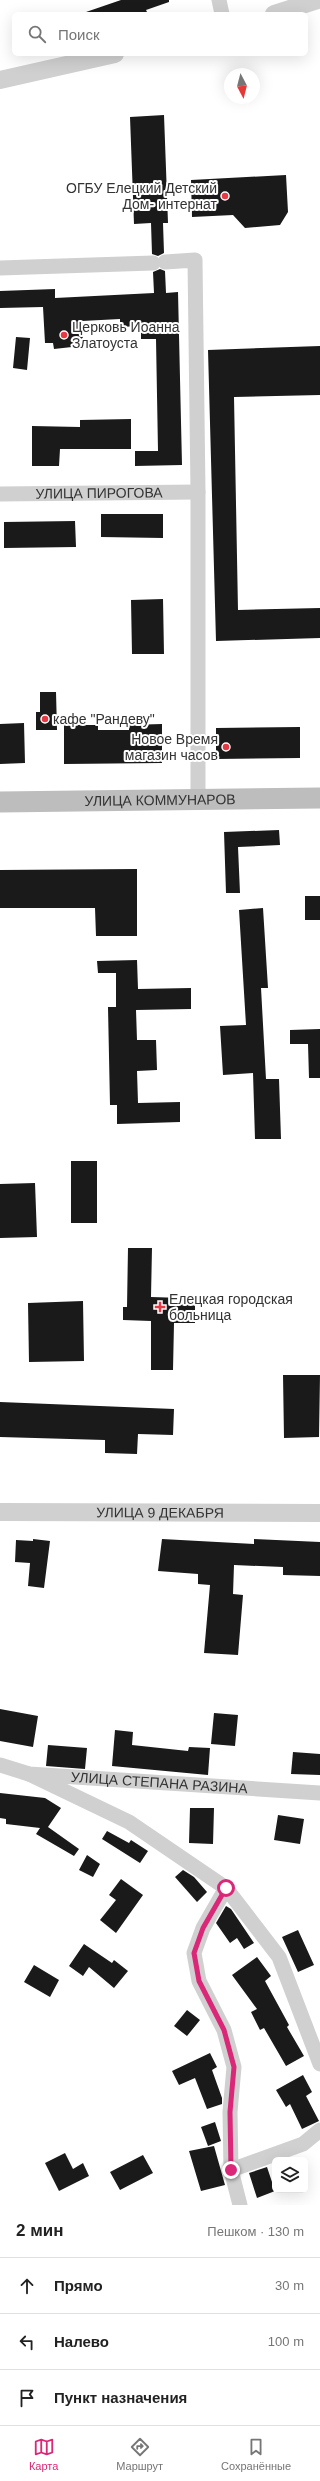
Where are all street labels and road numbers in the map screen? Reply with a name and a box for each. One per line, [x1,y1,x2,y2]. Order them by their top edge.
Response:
street label: УЛИЦА ПИРОГОВА [35,484,163,502]
street label: УЛИЦА КОММУНАРОВ [84,791,236,809]
street label: УЛИЦА 9 ДЕКАБРЯ [96,1504,224,1521]
street label: УЛИЦА СТЕПАНА РАЗИНА [70,1769,249,1796]

